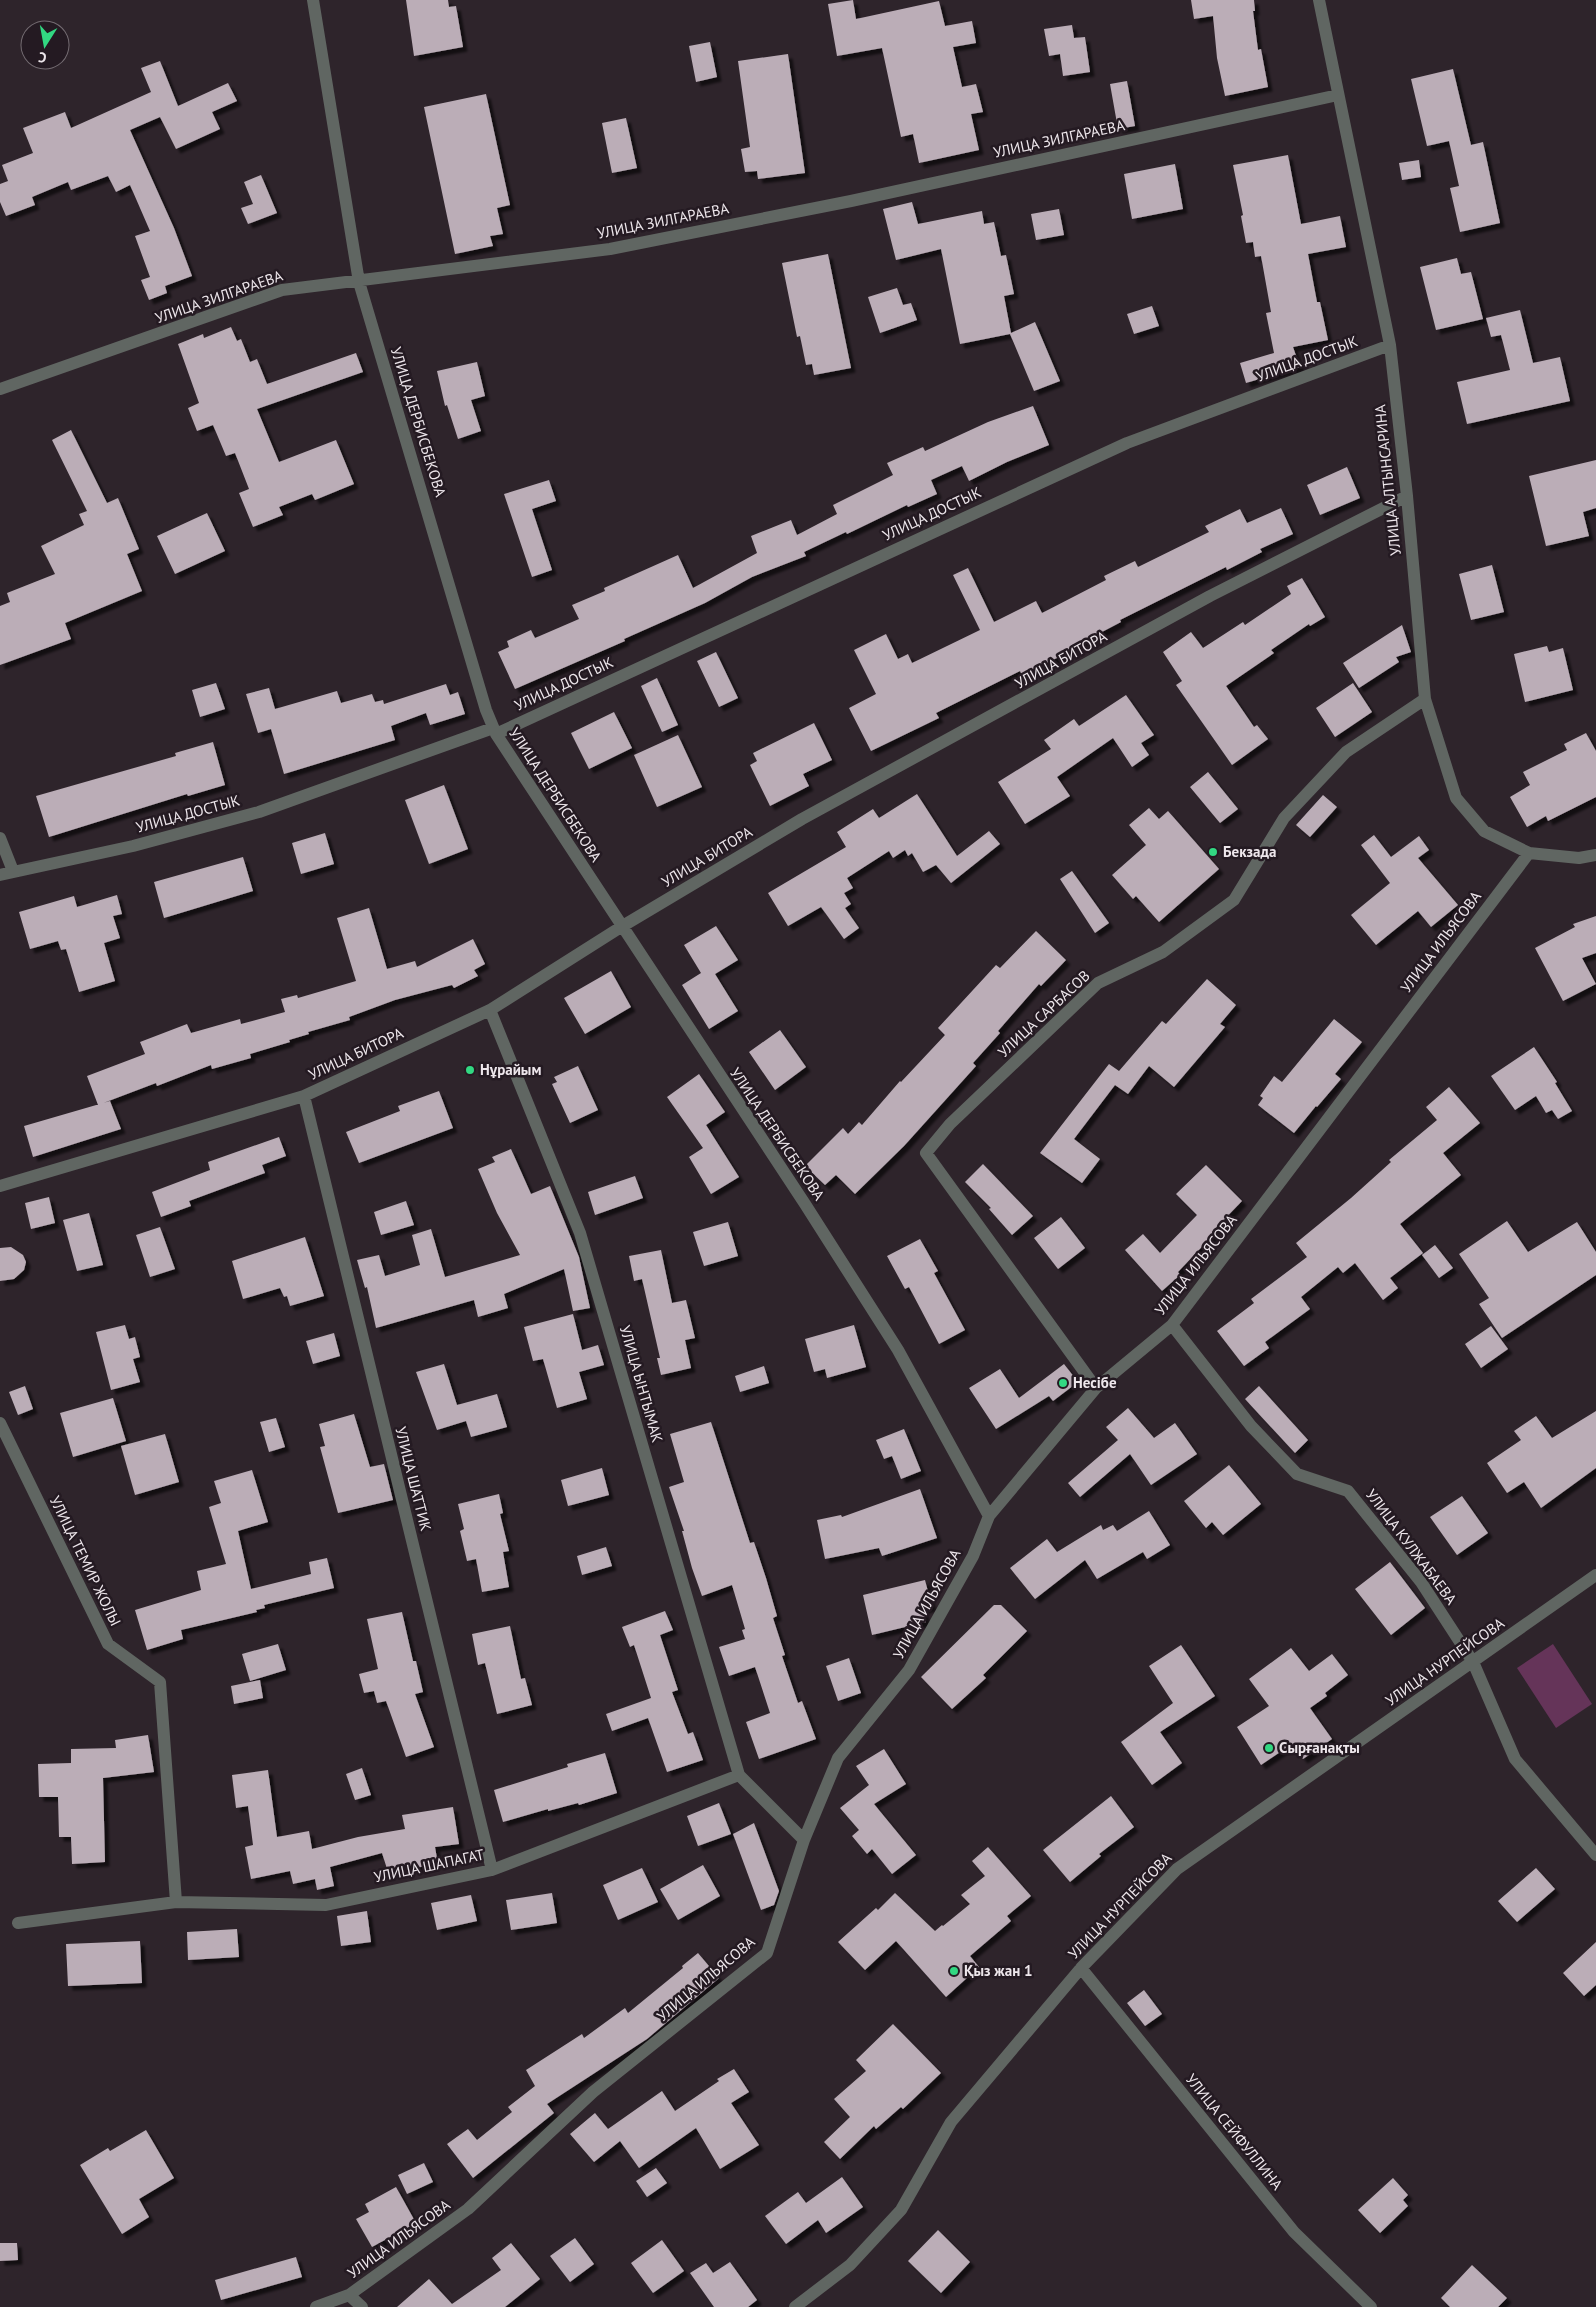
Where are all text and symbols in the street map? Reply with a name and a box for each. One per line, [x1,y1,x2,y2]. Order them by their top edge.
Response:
north arrow [20,20,70,70]
text: С [37,48,48,67]
street label: УЛИЦА ЗИЛГАРАЕВА [991,115,1127,162]
street label: УЛИЦА ЗИЛГАРАЕВА [595,198,731,243]
street label: УЛИЦА ЗИЛГАРАЕВА [153,266,285,327]
street label: УЛИЦА ДОСТЫК [1253,331,1360,386]
street label: УЛИЦА ДЕРБИСБЕКОВА [387,345,450,499]
street label: УЛИЦА АЛТЫНСАРИНА [1370,403,1405,557]
street label: УЛИЦА ДОСТЫК [879,482,984,545]
street label: УЛИЦА БИТОРА [1011,626,1110,693]
street label: УЛИЦА ДОСТЫК [511,652,616,715]
street label: УЛИЦА ДЕРБИСБЕКОВА [505,724,606,865]
street label: УЛИЦА ДОСТЫК [134,791,242,837]
street label: УЛИЦА БИТОРА [658,822,756,891]
place label: Бекзада [1223,842,1276,861]
marker: Бекзада [1207,846,1219,858]
street label: УЛИЦА ИЛЬЯСОВА [1396,887,1485,996]
street label: УЛИЦА САРБАСОВ [994,966,1094,1061]
street label: УЛИЦА БИТОРА [305,1023,406,1084]
place label: Нұрайым [480,1060,541,1079]
marker: Нұрайым [464,1064,476,1076]
street label: УЛИЦА ДЕРБИСБЕКОВА [726,1064,829,1204]
street label: УЛИЦА ИЛЬЯСОВА [1150,1210,1241,1319]
street label: УЛИЦА ЫНТЫМАК [616,1323,667,1445]
place label: Несібе [1073,1373,1117,1392]
marker: Несібе [1057,1377,1069,1389]
street label: УЛИЦА ШАТТИК [391,1425,436,1533]
street label: УЛИЦА КУЛЖАБАЕВА [1362,1485,1461,1608]
street label: УЛИЦА ТЕМИР ЖОЛЫ [46,1493,125,1629]
street label: УЛИЦА ИЛЬЯСОВА [889,1545,965,1662]
street label: УЛИЦА НУРПЕЙСОВА [1382,1613,1508,1710]
place label: Сырғанақты [1279,1738,1360,1757]
marker: Сырғанақты [1263,1742,1275,1754]
street label: УЛИЦА ШАПАГАТ [372,1844,486,1886]
street label: УЛИЦА НУРПЕЙСОВА [1064,1848,1176,1963]
street label: УЛИЦА ИЛЬЯСОВА [653,1932,759,2025]
place label: Қыз жан 1 [964,1961,1033,1980]
marker: Қыз жан 1 [948,1965,960,1977]
street label: УЛИЦА СЕЙФУЛЛИНА [1182,2070,1287,2194]
street label: УЛИЦА ИЛЬЯСОВА [344,2195,454,2282]

